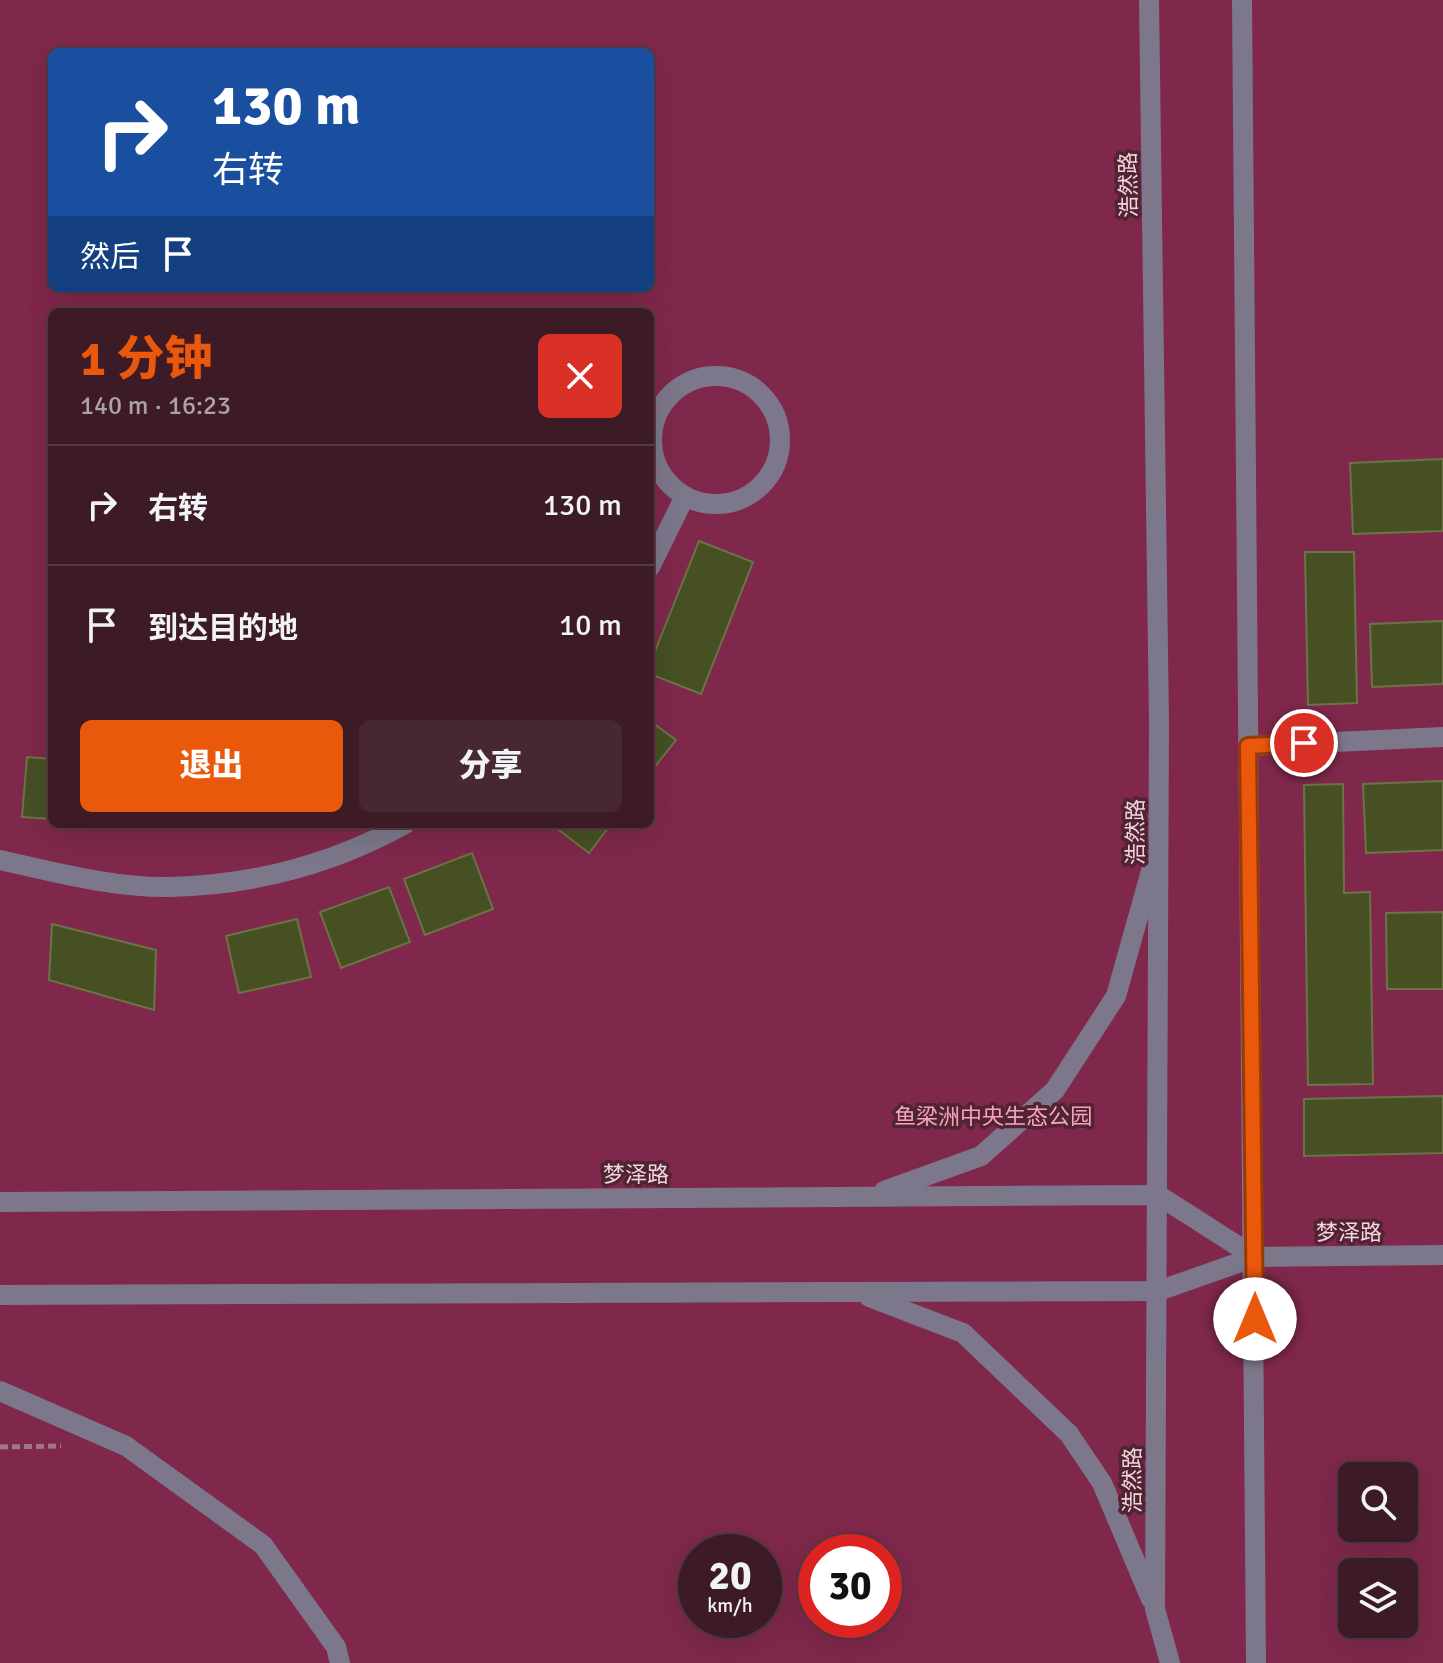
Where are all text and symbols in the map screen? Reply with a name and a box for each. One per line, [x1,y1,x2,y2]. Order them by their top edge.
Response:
text: 130 m [212,71,360,140]
icon: right [80,80,184,184]
text: 右转 [212,148,284,193]
street label: 浩然路 [1114,152,1143,218]
icon: arrive [156,232,200,276]
text: 然后 [80,239,140,276]
text: 1 分钟 [80,330,212,389]
button: close [538,334,622,418]
text: 140 m · 16:23 [80,390,231,422]
icon: right [80,483,124,527]
text: 130 m [543,487,622,524]
text: 右转 [148,490,208,527]
icon: arrive [80,603,124,647]
text: 10 m [559,607,622,644]
text: 到达目的地 [148,610,298,647]
pin [1270,709,1338,777]
button: 退出 [80,720,343,812]
button: 分享 [359,720,622,812]
icon: arrive [1282,721,1326,765]
street label: 浩然路 [1122,799,1149,865]
park label: 鱼梁洲中央生态公园 [894,1103,1092,1130]
street label: 梦泽路 [603,1161,669,1188]
street label: 梦泽路 [1316,1219,1382,1246]
position arrow [1213,1277,1297,1361]
street label: 浩然路 [1119,1447,1146,1513]
map controls [1338,1462,1418,1638]
button: search [1338,1462,1418,1542]
speed limit sign: 30 [798,1534,902,1638]
text: 20 [708,1551,752,1601]
button: layers [1338,1558,1418,1638]
text: km/h [707,1593,753,1618]

